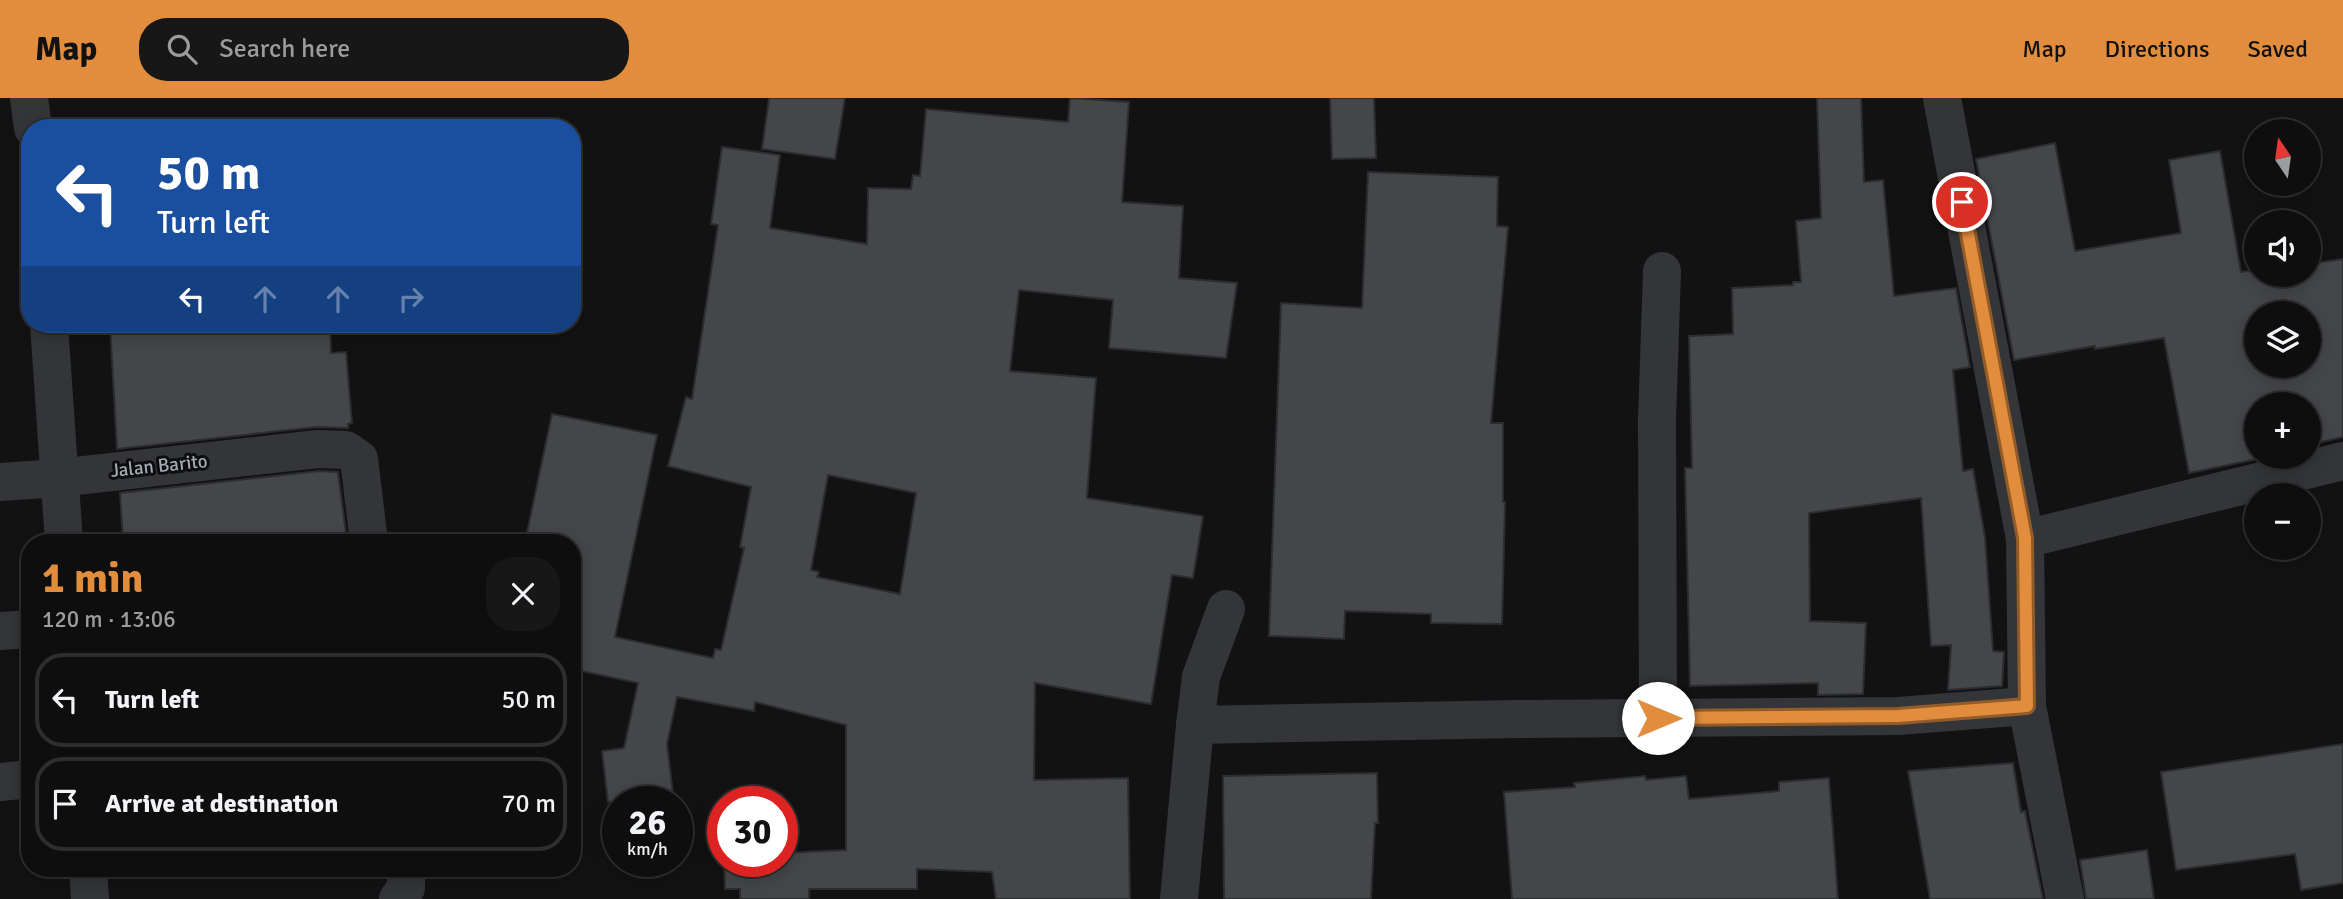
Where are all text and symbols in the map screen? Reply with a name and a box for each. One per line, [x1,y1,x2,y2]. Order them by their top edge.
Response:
search box [139,18,629,81]
text: Map [35,29,97,70]
icon: search [163,30,201,68]
text: Search here [219,33,350,65]
text: Map [2022,34,2067,64]
text: Directions [2105,34,2210,64]
text: Saved [2248,34,2308,64]
north arrow [2244,119,2320,196]
map controls [2244,119,2321,560]
text: 50 m [157,143,260,203]
icon: left [42,147,133,238]
pin [1932,172,1992,232]
icon: arrive [1943,183,1981,221]
text: Turn left [157,203,270,242]
button: sound [2244,210,2321,287]
icon: left [173,280,211,318]
icon: ahead [246,280,284,318]
icon: ahead [319,280,357,318]
icon: right [392,280,430,318]
button: layers [2244,301,2321,378]
button: + [2244,392,2321,469]
street label: Jalan Barito [109,449,209,483]
button: − [2244,483,2321,560]
text: 1 min [42,553,143,604]
button: close [486,557,560,631]
text: 120 m · 13:06 [42,605,176,634]
icon: left [46,681,84,719]
position arrow [1621,681,1695,755]
text: Turn left [105,684,199,716]
text: 50 m [501,684,556,716]
icon: arrive [46,785,84,823]
speed limit sign: 30 [707,786,798,877]
text: Arrive at destination [105,788,338,820]
text: 70 m [501,788,556,820]
text: 26 [629,801,666,844]
text: km/h [627,838,668,860]

